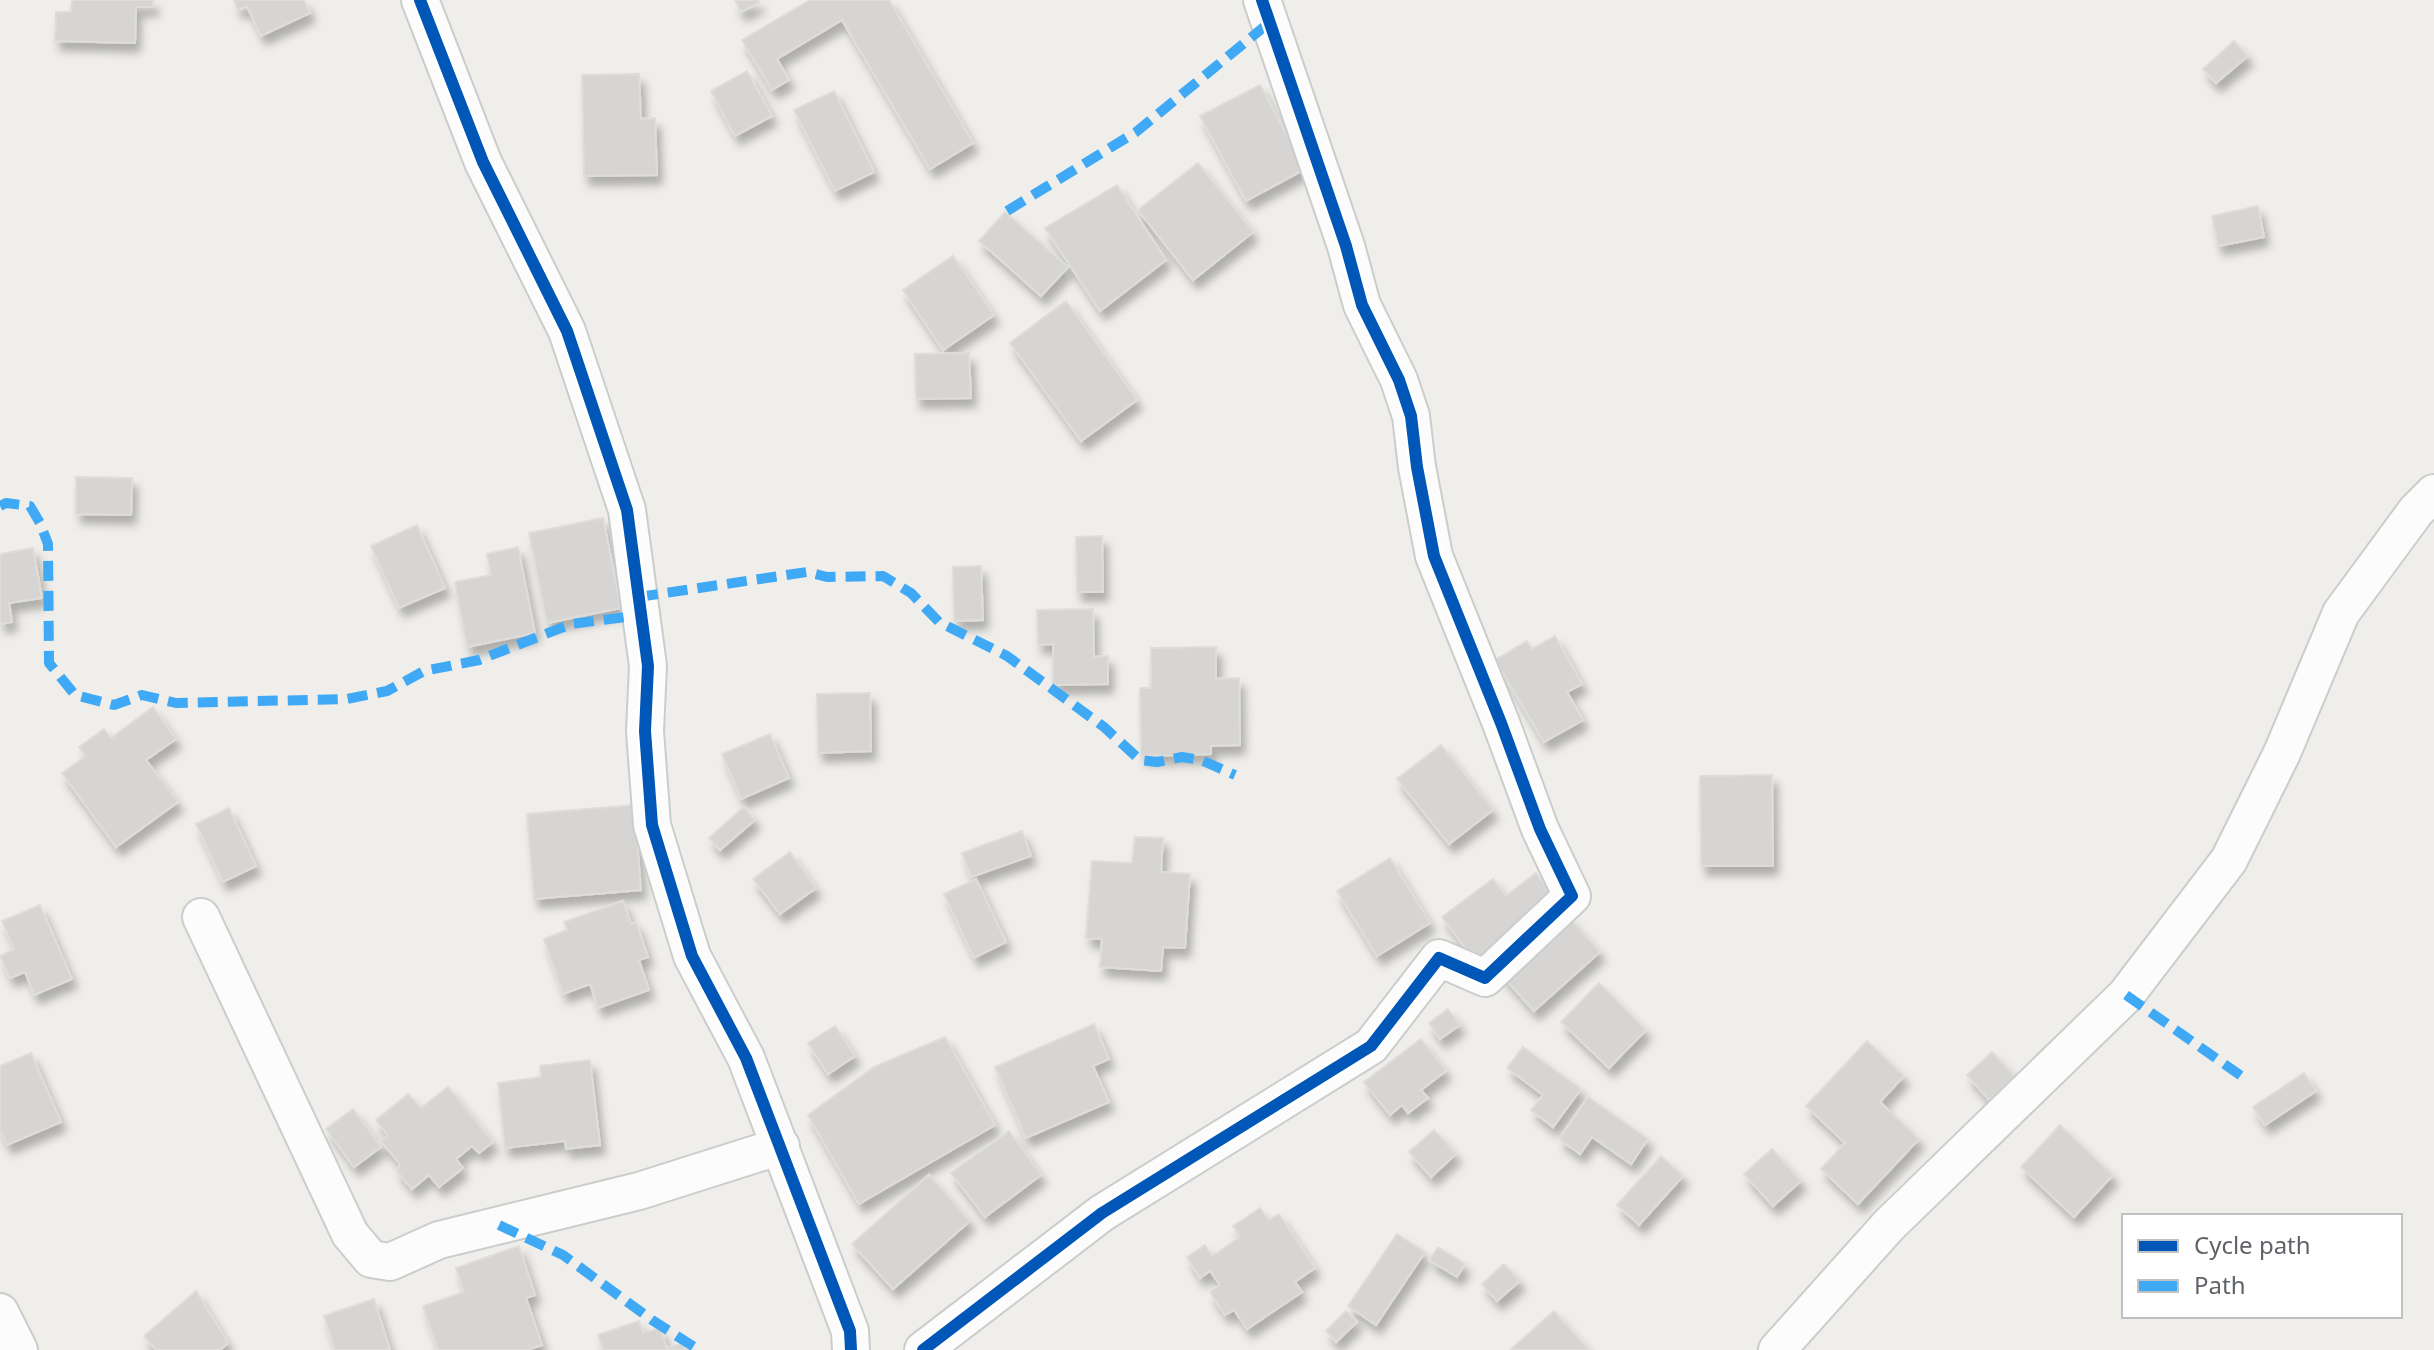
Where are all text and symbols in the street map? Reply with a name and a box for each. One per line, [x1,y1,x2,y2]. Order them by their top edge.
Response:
legend [2122,1214,2402,1318]
text: Cycle path [2194,1228,2311,1261]
text: Path [2194,1268,2245,1301]

